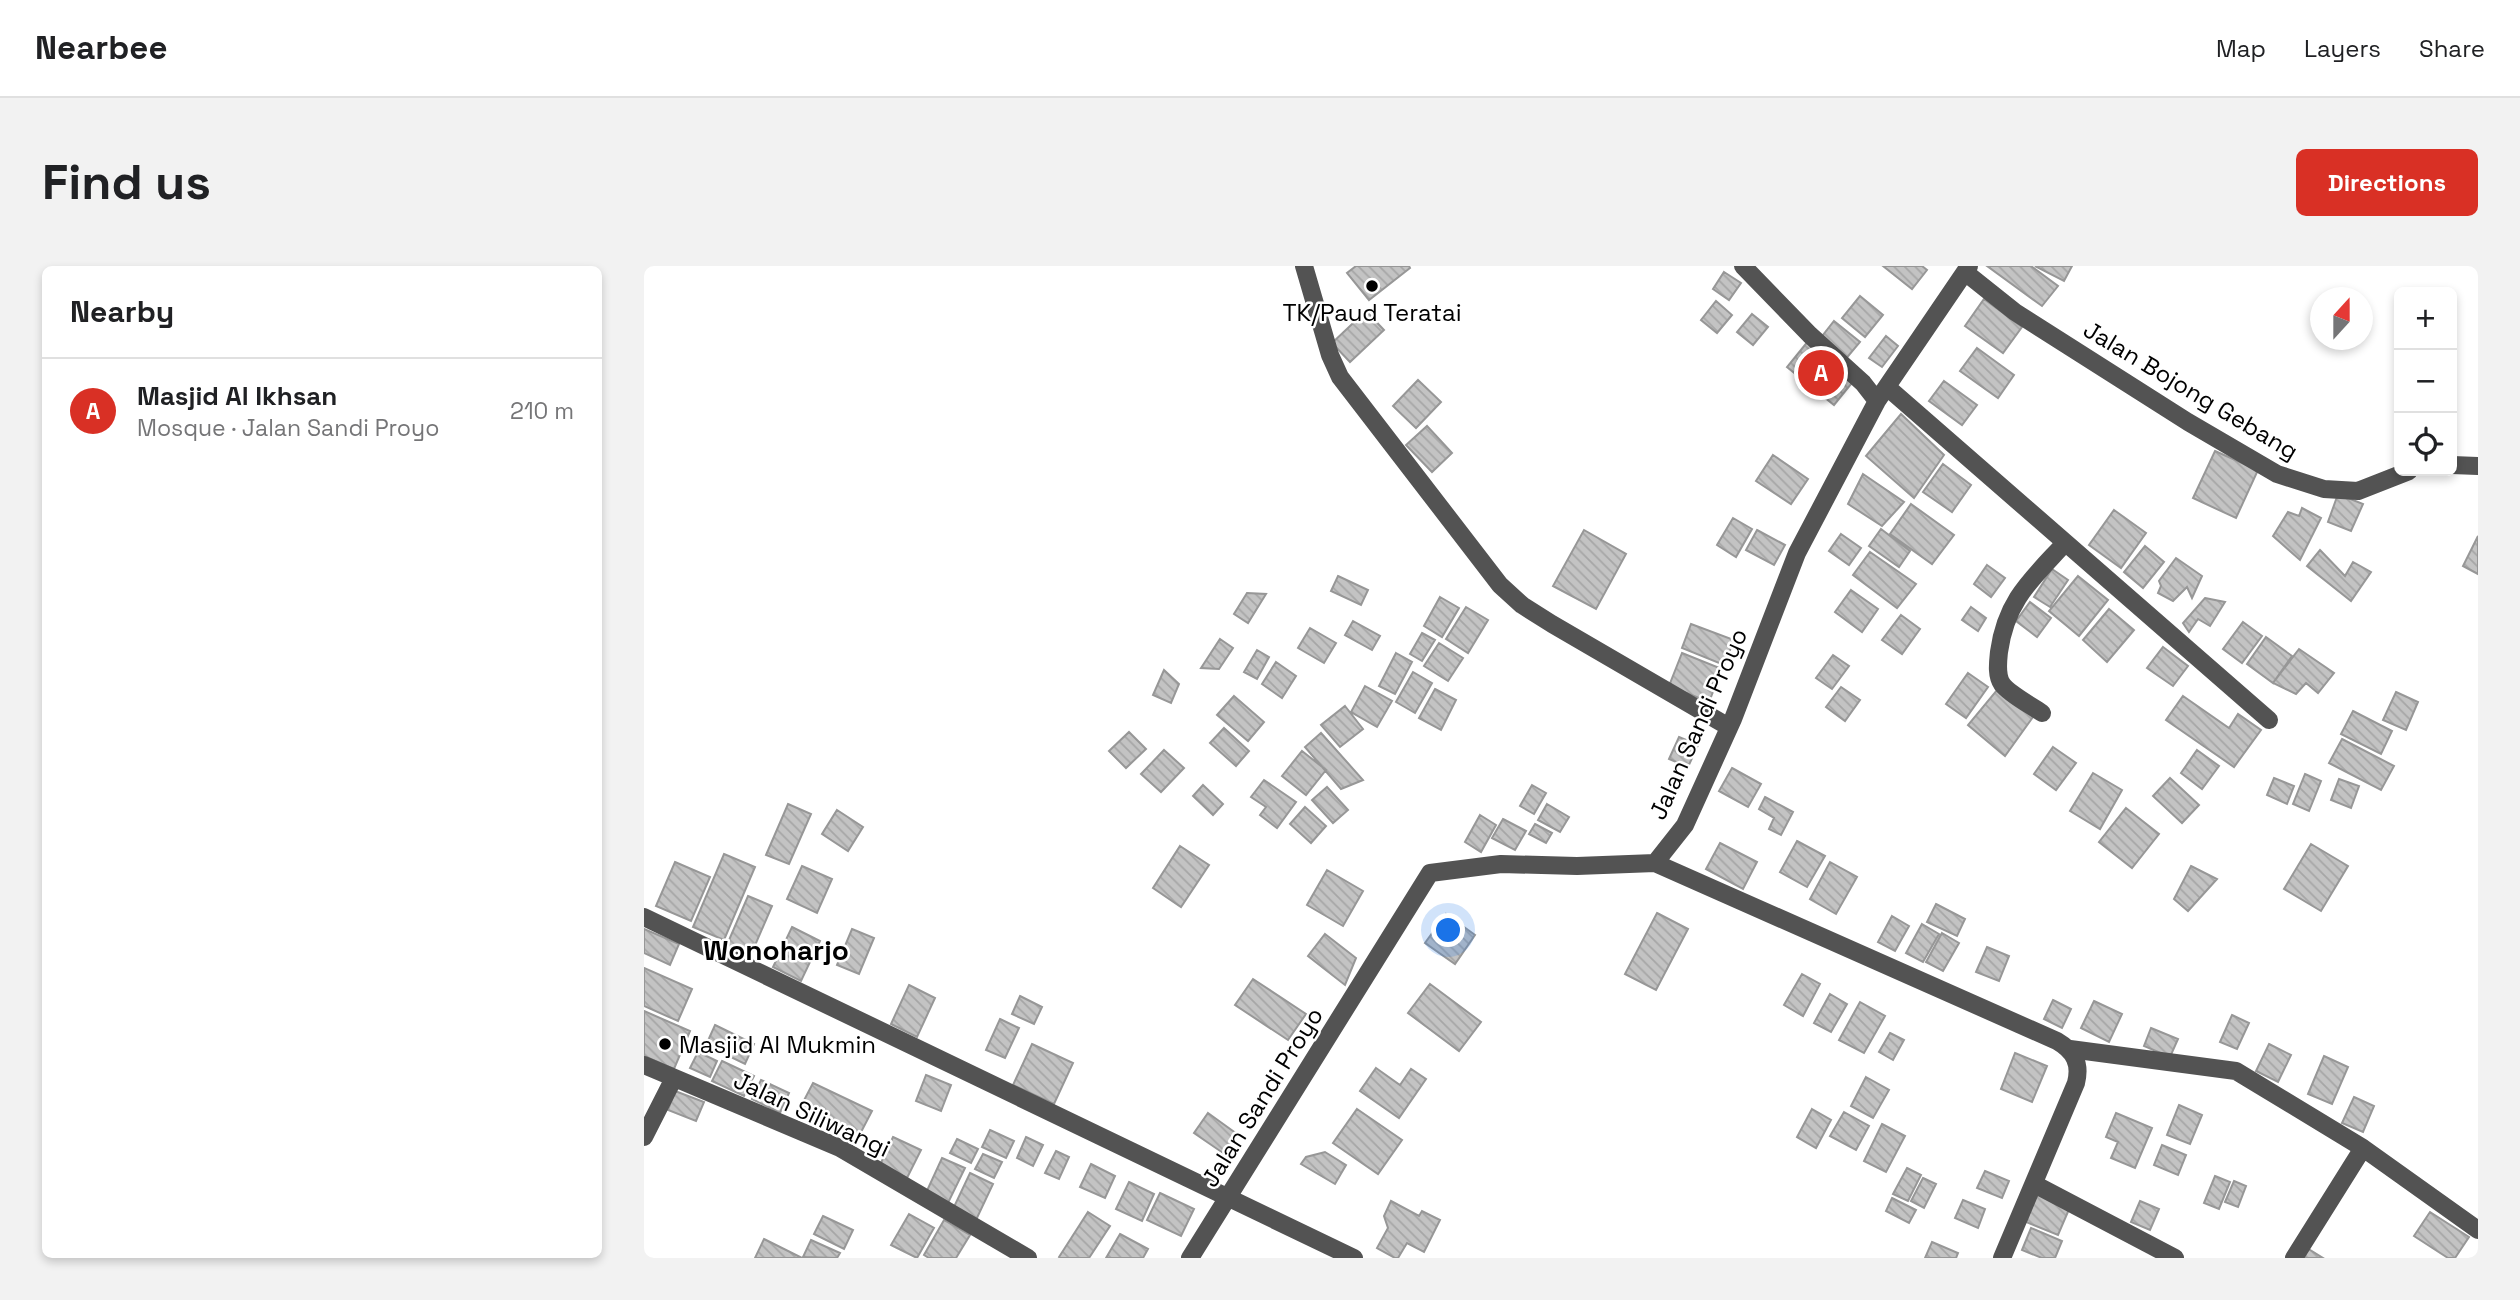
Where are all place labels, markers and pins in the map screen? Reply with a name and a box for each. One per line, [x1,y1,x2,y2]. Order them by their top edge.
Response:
marker: TK/Paud Teratai [1364,278,1380,294]
place label: TK/Paud Teratai [1282,297,1462,328]
pin: A [1798,347,1844,399]
place label: Masjid Al Mukmin [679,1029,876,1060]
marker: Masjid Al Mukmin [657,1036,673,1052]

